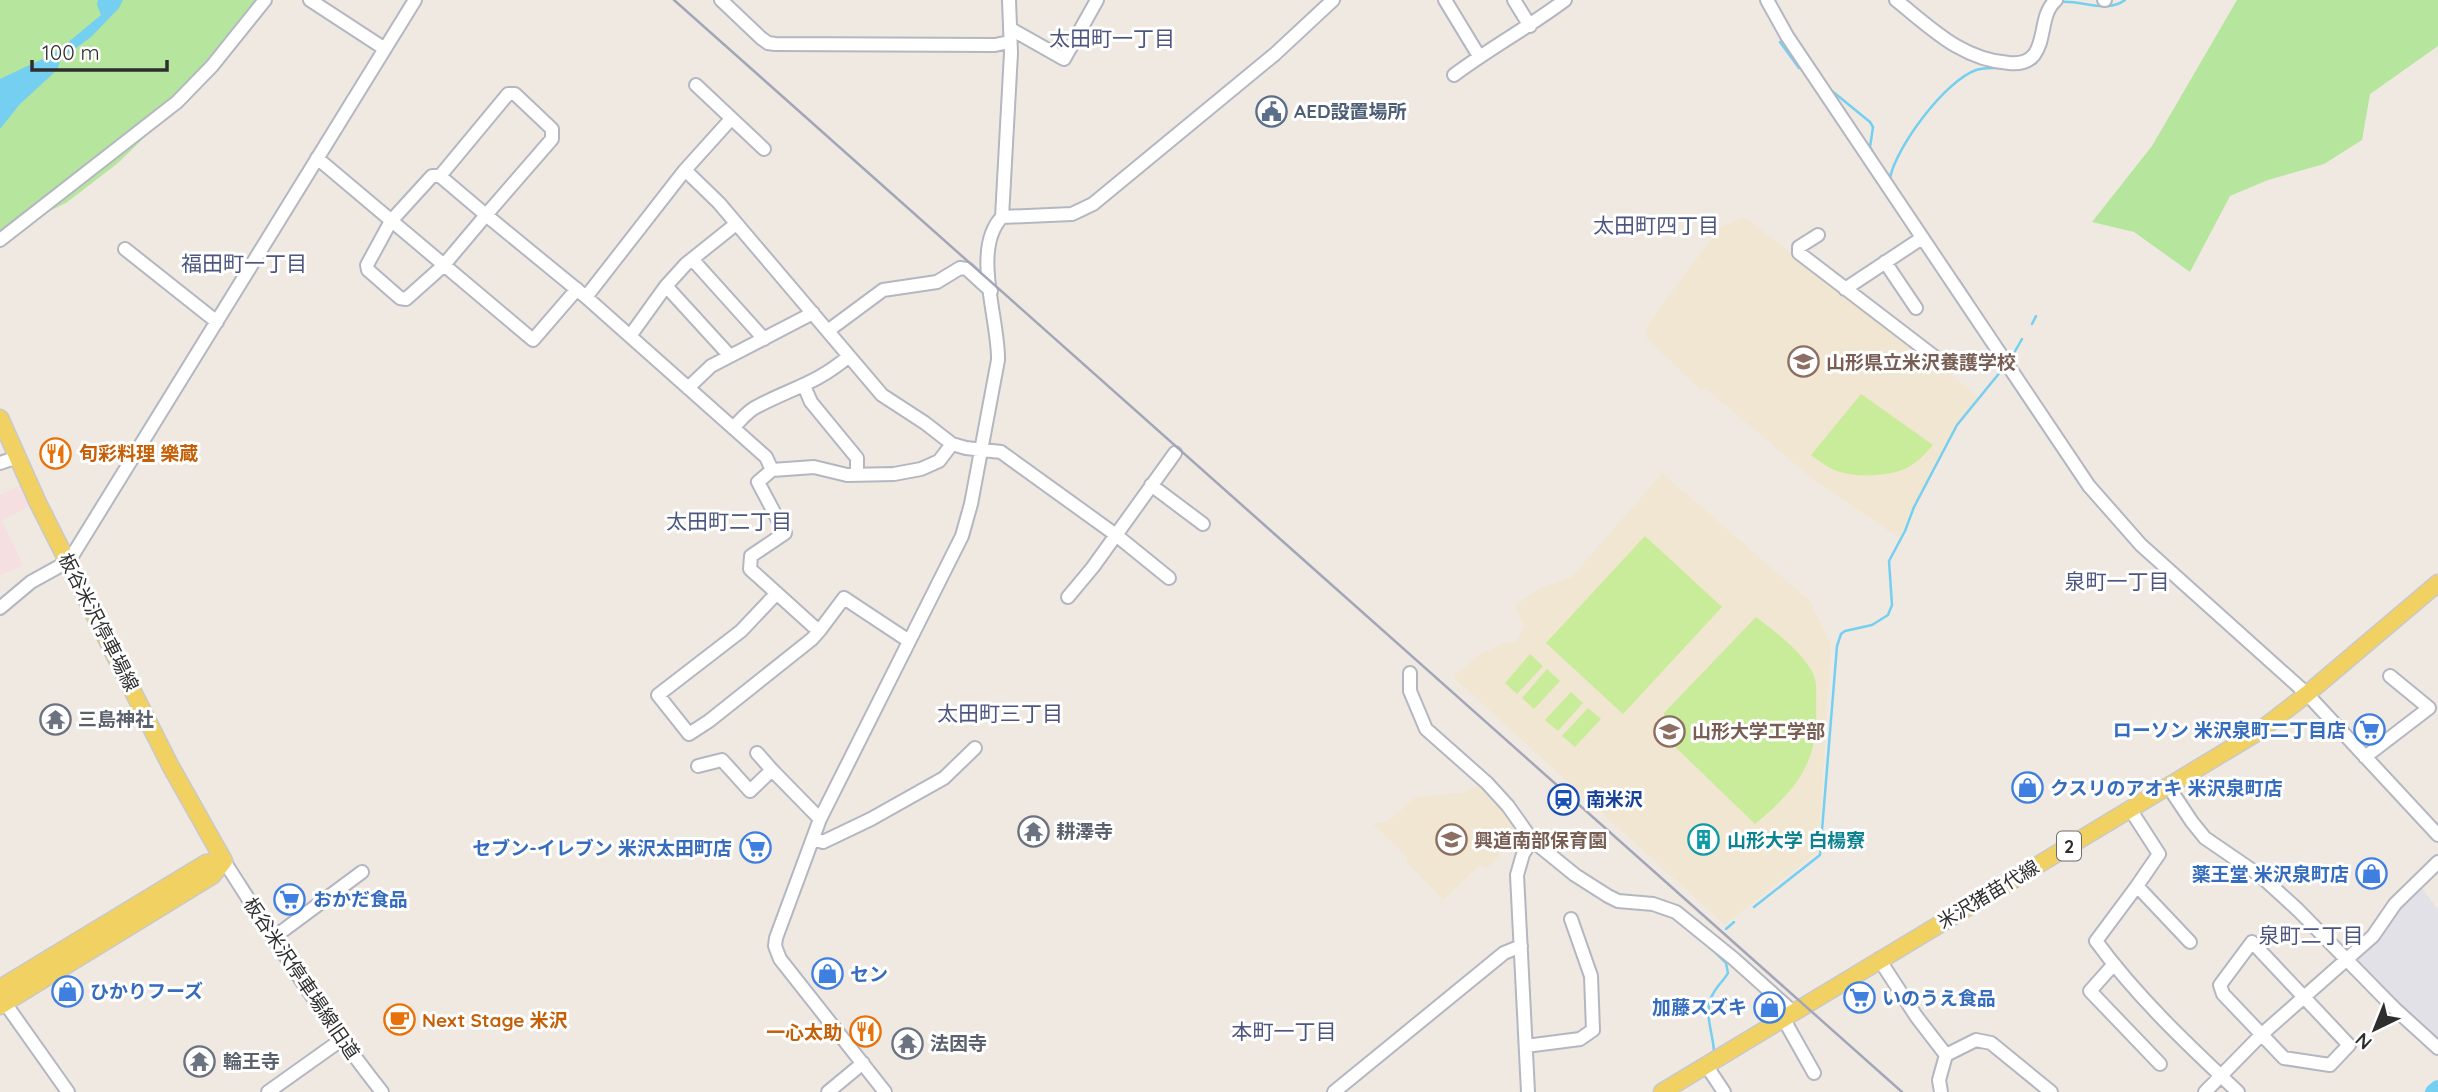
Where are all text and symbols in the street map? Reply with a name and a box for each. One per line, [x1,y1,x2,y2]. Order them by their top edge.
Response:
district label: 太田町一丁目 [1049,25,1175,51]
scale bar [32,28,166,72]
text: 100 m [42,39,100,65]
public building icon: AED設置場所 [1254,94,1288,128]
place label: AED設置場所 [1294,99,1407,123]
district label: 太田町四丁目 [1593,212,1719,238]
district label: 福田町一丁目 [181,250,307,276]
school or university icon: 山形県立米沢養護学校 [1786,345,1820,379]
place label: 山形県立米沢養護学校 [1826,350,2016,374]
restaurant icon: 旬彩料理 樂蔵 [39,436,73,470]
place label: 旬彩料理 樂蔵 [79,441,198,465]
district label: 太田町二丁目 [666,508,792,534]
street label: 板谷米沢停車場線 [54,549,144,695]
district label: 泉町一丁目 [2065,568,2170,594]
district label: 太田町三丁目 [937,700,1063,726]
temple icon: 三島神社 [38,702,72,736]
place label: 三島神社 [78,707,154,731]
supermarket icon: ローソン 米沢泉町二丁目店 [2352,713,2386,747]
school or university icon: 山形大学工学部 [1652,714,1686,748]
place label: ローソン 米沢泉町二丁目店 [2113,718,2346,742]
place label: 山形大学工学部 [1692,719,1825,743]
shop icon: クスリのアオキ 米沢泉町店 [2010,771,2044,805]
place label: クスリのアオキ 米沢泉町店 [2050,776,2283,800]
station icon: 南米沢 [1546,782,1580,816]
place label: 南米沢 [1586,787,1643,811]
temple icon: 耕澤寺 [1016,814,1050,848]
place label: 耕澤寺 [1056,819,1113,843]
school or university icon: 興道南部保育園 [1434,823,1468,857]
building icon: 山形大学 白楊寮 [1687,823,1721,857]
place label: 興道南部保育園 [1474,828,1607,852]
place label: 山形大学 白楊寮 [1727,828,1865,852]
supermarket icon: セブン-イレブン 米沢太田町店 [738,831,772,865]
road number: 2 [2057,832,2081,860]
place label: セブン-イレブン 米沢太田町店 [472,836,732,860]
street label: 米沢猪苗代線 [1933,854,2043,934]
shop icon: 薬王堂 米沢泉町店 [2355,857,2389,891]
place label: 薬王堂 米沢泉町店 [2192,862,2349,886]
supermarket icon: おかだ食品 [273,882,307,916]
place label: おかだ食品 [313,887,408,911]
street label: 板谷米沢停車場線旧道 [239,893,365,1063]
district label: 泉町二丁目 [2259,922,2364,948]
shop icon: セン [810,957,844,991]
place label: セン [850,962,888,986]
shop icon: ひかりフーズ [50,974,84,1008]
place label: ひかりフーズ [90,979,203,1003]
supermarket icon: いのうえ食品 [1842,981,1876,1015]
place label: いのうえ食品 [1882,986,1996,1010]
shop icon: 加藤スズキ [1753,990,1787,1024]
north arrow [2340,994,2410,1064]
place label: 加藤スズキ [1652,995,1747,1019]
cafe icon: Next Stage 米沢 [382,1003,416,1037]
place label: Next Stage 米沢 [422,1008,568,1032]
restaurant icon: 一心太助 [848,1015,882,1049]
district label: 本町一丁目 [1232,1018,1337,1044]
place label: 一心太助 [766,1020,842,1044]
temple icon: 法因寺 [890,1026,924,1060]
text: N [2350,1028,2377,1055]
place label: 法因寺 [930,1031,987,1055]
temple icon: 輪王寺 [183,1044,217,1078]
place label: 輪王寺 [223,1049,280,1073]

